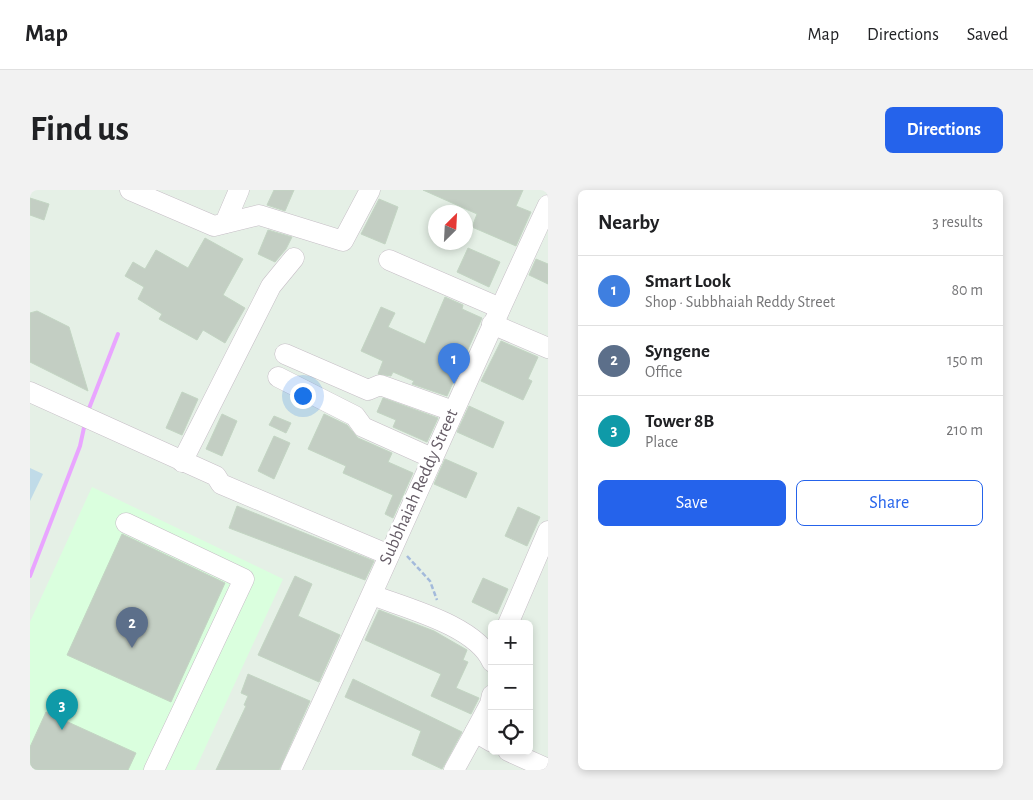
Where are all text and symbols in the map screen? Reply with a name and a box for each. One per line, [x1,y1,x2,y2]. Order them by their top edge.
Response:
text: Map [25,22,68,46]
text: Map [808,26,839,44]
text: Directions [867,26,939,44]
text: Saved [967,26,1008,44]
button: Directions [885,107,1003,153]
text: Find us [30,112,129,147]
north arrow [428,205,473,250]
text: Nearby [598,212,659,233]
text: 3 results [932,214,983,230]
text: Smart Look [645,272,731,291]
text: 1 [611,282,617,298]
text: 80 m [952,282,983,298]
text: Shop · Subbhaiah Reddy Street [645,294,835,310]
text: Syngene [645,342,710,361]
pin: 1 [438,343,470,384]
text: 2 [610,352,618,368]
text: 150 m [947,352,983,368]
text: Office [645,364,682,380]
your location [290,383,316,409]
street label: Subbhaiah Reddy Street [377,406,462,567]
text: Tower 8B [645,412,714,431]
text: 3 [611,422,617,438]
text: 210 m [946,422,983,438]
text: Place [645,434,678,450]
button: Save [598,480,786,526]
button: Share [796,480,983,526]
pin: 2 [116,607,148,648]
map controls [488,620,533,755]
button: + [488,620,533,665]
button: − [488,665,533,710]
pin: 3 [46,689,78,730]
button: locate [488,710,533,755]

